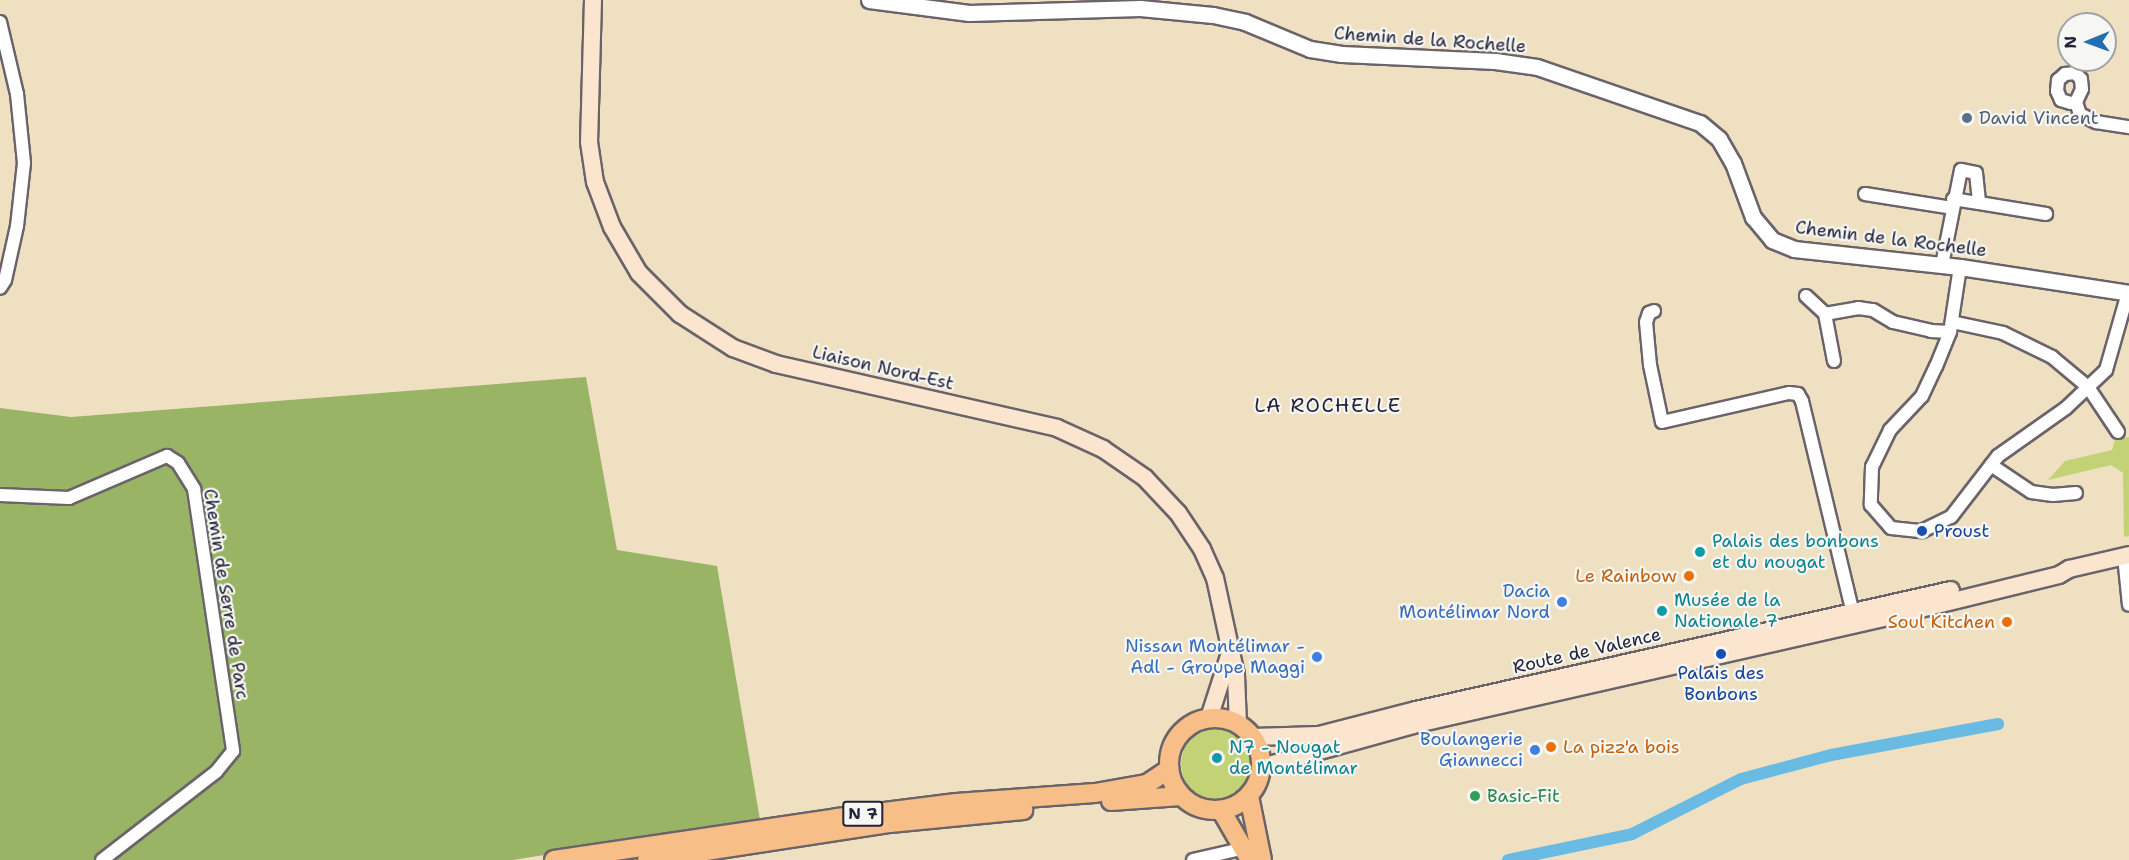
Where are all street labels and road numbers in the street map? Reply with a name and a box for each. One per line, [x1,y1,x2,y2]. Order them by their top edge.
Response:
street label: Chemin de la Rochelle [1333,23,1527,57]
street label: Chemin de la Rochelle [1794,217,1988,261]
street label: Liaison Nord-Est [810,341,956,395]
street label: Chemin de Serre de Parc [199,487,253,701]
street label: Route de Valence [1511,623,1663,679]
road number: N 7 [842,801,884,827]

